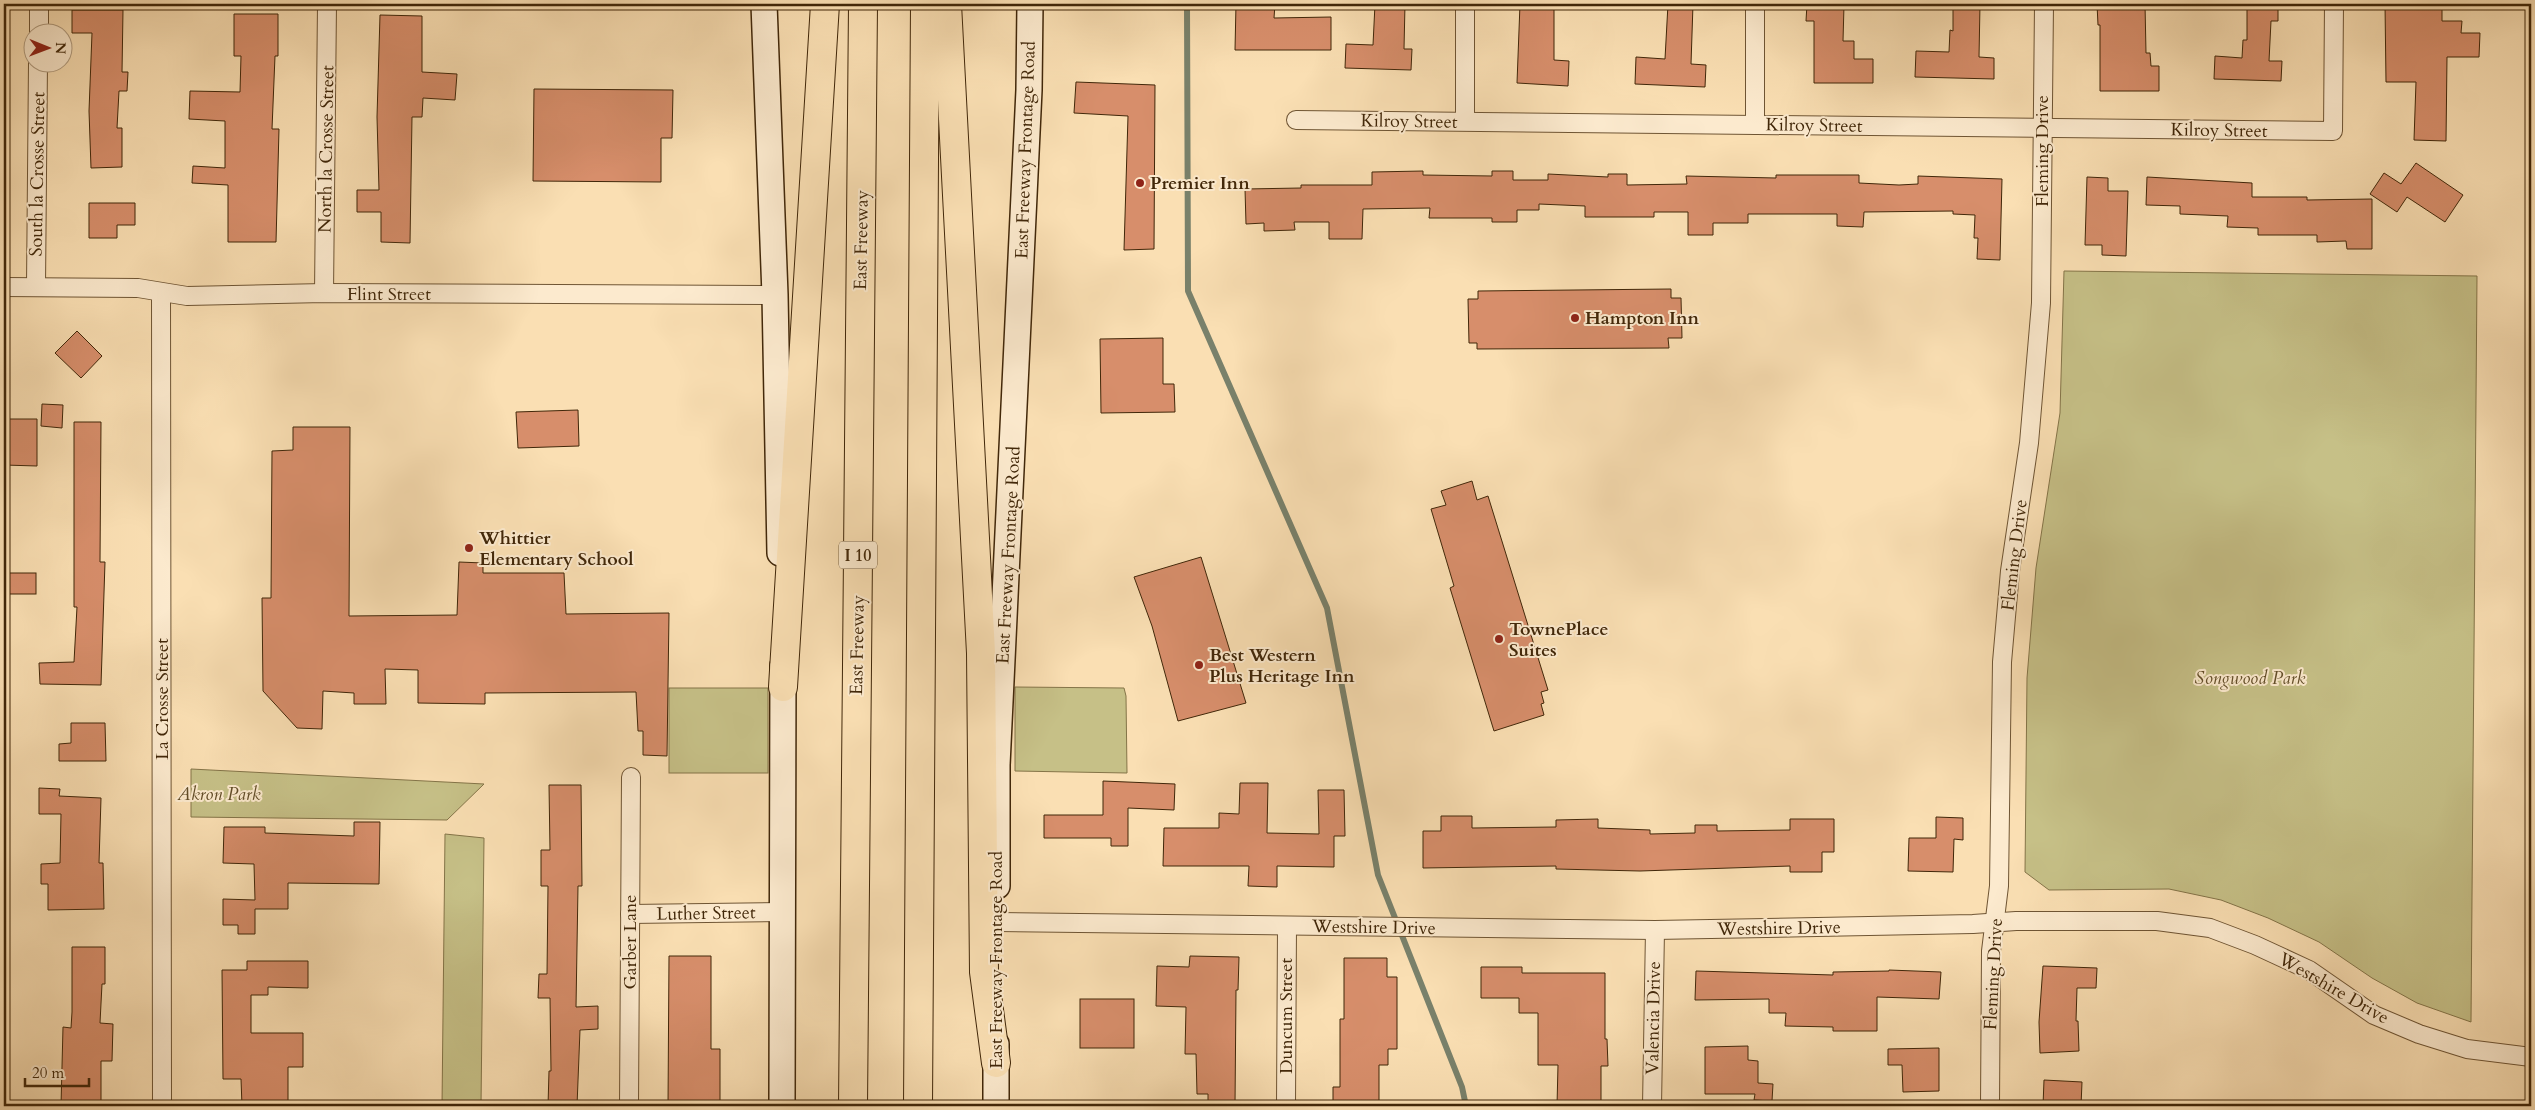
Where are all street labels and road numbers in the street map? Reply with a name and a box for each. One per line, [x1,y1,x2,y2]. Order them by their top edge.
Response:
street label: East Freeway Frontage Road [1009,40,1042,259]
street label: North la Crosse Street [313,65,340,233]
street label: South la Crosse Street [24,91,51,257]
street label: Fleming Drive [2030,95,2055,207]
street label: Kilroy Street [1360,108,1458,135]
street label: Kilroy Street [1765,112,1863,139]
street label: Kilroy Street [2170,117,2268,144]
street label: East Freeway [848,189,875,290]
street label: Flint Street [347,282,431,307]
street label: East Freeway Frontage Road [990,445,1027,665]
street label: Fleming Drive [1995,498,2034,612]
road number: I 10 [839,542,877,568]
street label: East Freeway [844,594,871,695]
street label: La Crosse Street [150,638,175,760]
street label: East Freeway Frontage Road [984,851,1009,1069]
street label: Garber Lane [618,895,643,989]
street label: Luther Street [656,900,756,927]
street label: Westshire Drive [1311,914,1436,941]
street label: Westshire Drive [1716,915,1841,942]
street label: Fleming Drive [1978,917,2009,1031]
street label: Westshire Drive [2273,946,2394,1030]
street label: Duncum Street [1274,958,1299,1074]
street label: Valencia Drive [1640,961,1667,1075]

